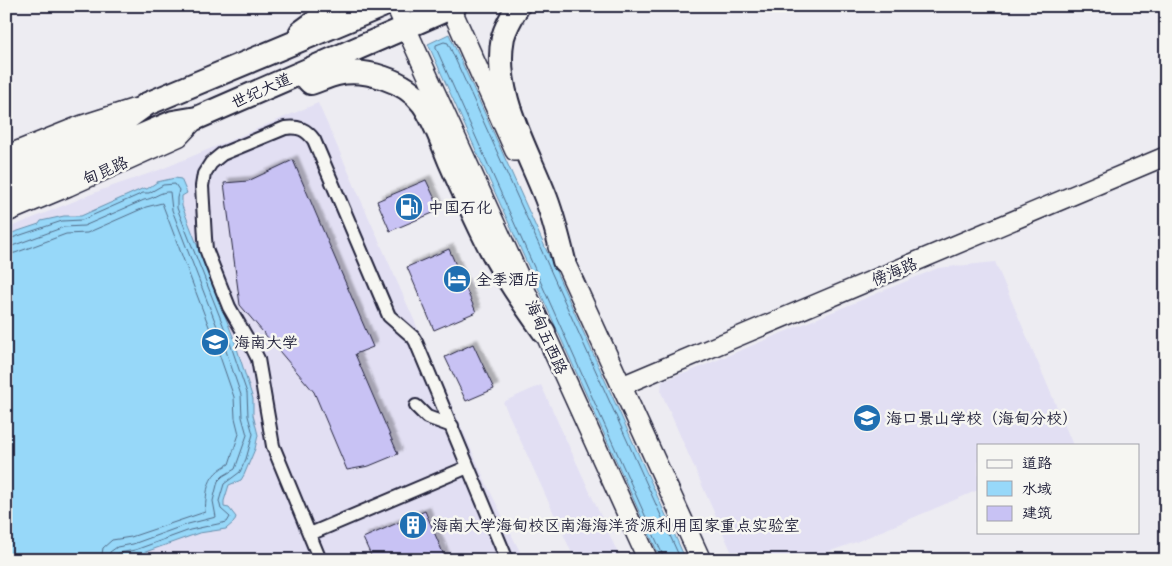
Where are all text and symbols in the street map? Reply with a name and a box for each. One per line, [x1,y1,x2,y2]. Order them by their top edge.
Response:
street label: 世纪大道 [227,67,295,113]
street label: 甸昆路 [79,150,131,190]
fuel station icon: 中国石化 [394,192,424,222]
place label: 中国石化 [428,196,492,218]
street label: 傍海路 [868,251,920,291]
hotel icon: 全季酒店 [442,264,472,294]
place label: 全季酒店 [476,268,540,290]
street label: 海甸五西路 [521,296,573,378]
school or university icon: 海南大学 [200,327,230,357]
place label: 海南大学 [234,331,298,353]
school or university icon: 海口景山学校（海甸分校） [852,403,882,433]
place label: 海口景山学校（海甸分校） [886,407,1078,429]
legend [977,444,1140,534]
text: 道路 [1022,452,1052,473]
text: 水域 [1022,478,1052,499]
text: 建筑 [1022,502,1052,523]
building icon: 海南大学海甸校区南海海洋资源利用国家重点实验室 [398,510,428,540]
place label: 海南大学海甸校区南海海洋资源利用国家重点实验室 [432,514,800,536]

